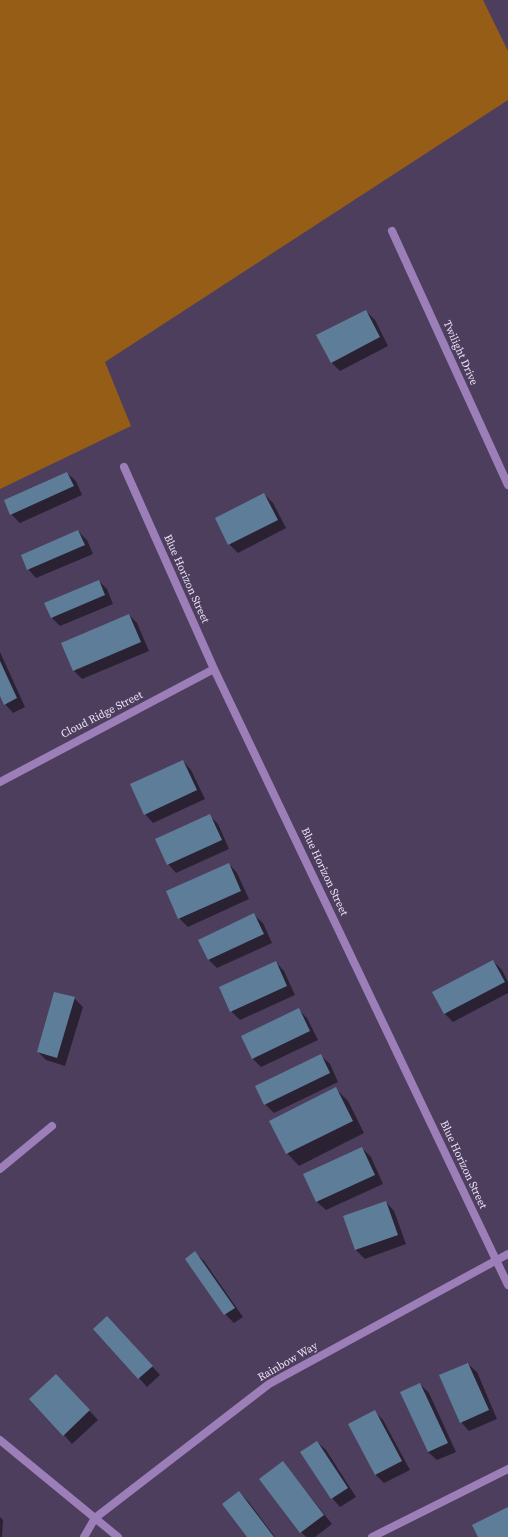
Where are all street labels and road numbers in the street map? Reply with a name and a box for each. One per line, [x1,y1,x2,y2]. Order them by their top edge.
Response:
street label: Twilight Drive [440,319,480,387]
street label: Blue Horizon Street [161,533,211,625]
street label: Cloud Ridge Street [59,689,145,741]
street label: Blue Horizon Street [298,826,350,918]
street label: Blue Horizon Street [437,1119,489,1211]
street label: Rainbow Way [256,1340,320,1384]

